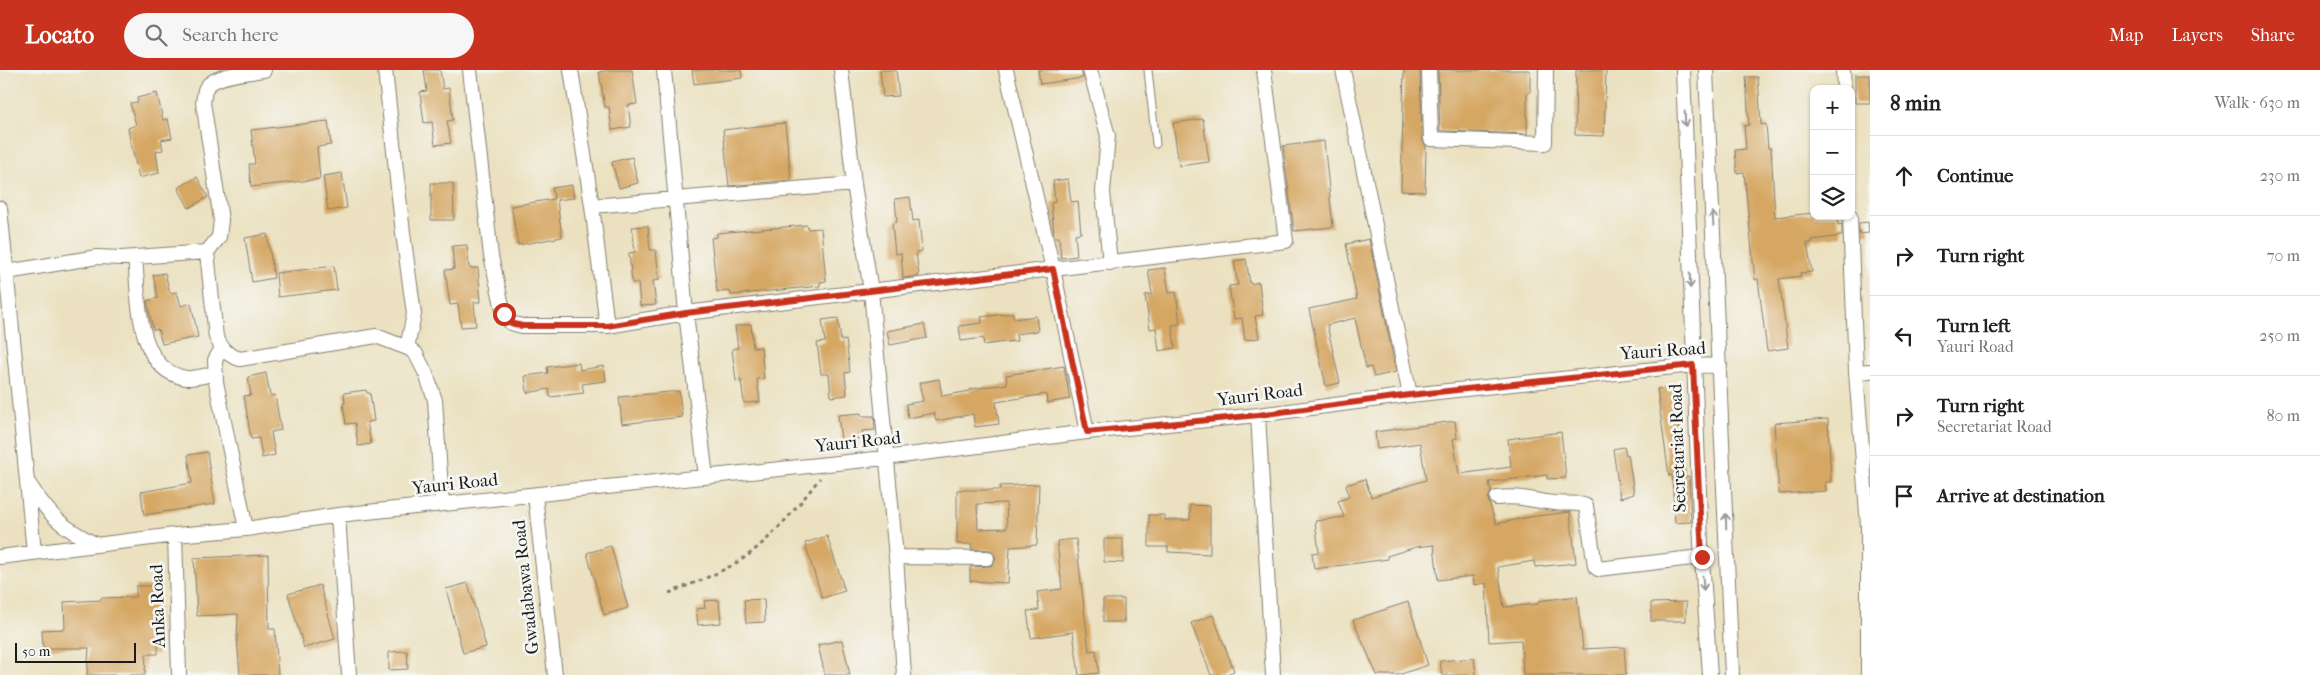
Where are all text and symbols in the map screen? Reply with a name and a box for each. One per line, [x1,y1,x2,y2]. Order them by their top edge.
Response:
search box [124,13,474,58]
text: Locato [25,21,94,49]
icon: search [142,21,170,49]
text: Search here [182,24,279,46]
text: Map [2109,25,2143,46]
text: Layers [2171,25,2223,46]
text: Share [2251,25,2295,46]
map controls [1810,85,1855,220]
button: + [1810,85,1855,130]
text: 8 min [1890,91,1941,115]
text: Walk · 630 m [2214,93,2300,112]
one-way arrow [1680,110,1690,126]
button: − [1810,130,1855,175]
icon: ahead [1890,162,1918,190]
text: Continue [1937,165,2013,187]
text: 230 m [2260,166,2300,185]
button: layers [1810,175,1855,220]
one-way arrow [1708,211,1718,228]
icon: right [1890,242,1918,270]
text: Turn right [1937,245,2024,267]
text: 70 m [2267,246,2300,265]
one-way arrow [1685,272,1695,289]
route start [493,303,516,326]
text: Turn left [1937,315,2011,337]
icon: left [1890,322,1918,350]
text: 250 m [2259,326,2300,345]
text: Yauri Road [1937,337,2014,356]
street label: Yauri Road [1618,338,1707,365]
street label: Yauri Road [1215,379,1304,411]
street label: Secretariat Road [1665,383,1691,513]
text: Turn right [1937,395,2024,417]
icon: right [1890,402,1918,430]
text: 80 m [2266,406,2300,425]
text: Secretariat Road [1937,417,2052,436]
street label: Yauri Road [813,427,902,457]
street label: Yauri Road [410,469,499,499]
icon: arrive [1890,482,1918,510]
text: Arrive at destination [1937,485,2105,507]
one-way arrow [1721,514,1731,530]
street label: Gwadabawa Road [508,519,544,655]
route end [1691,546,1714,569]
street label: Anka Road [146,564,170,649]
one-way arrow [1699,575,1708,591]
scale bar [15,640,136,663]
text: 50 m [22,643,50,660]

